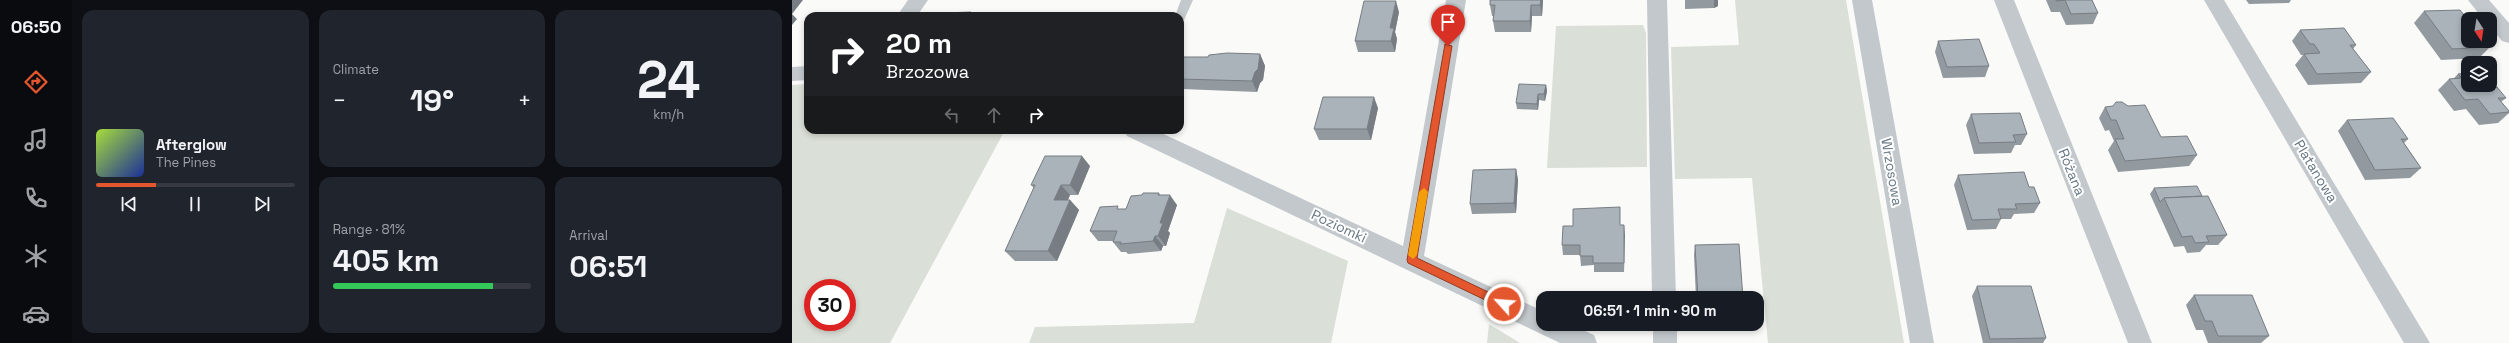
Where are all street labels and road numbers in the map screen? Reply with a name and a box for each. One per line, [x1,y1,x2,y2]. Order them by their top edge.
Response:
street label: Platanowa [2290,136,2342,206]
street label: Wrzosowa [1877,137,1907,207]
street label: Różana [2054,146,2090,198]
street label: Poziomki [1308,205,1370,247]

